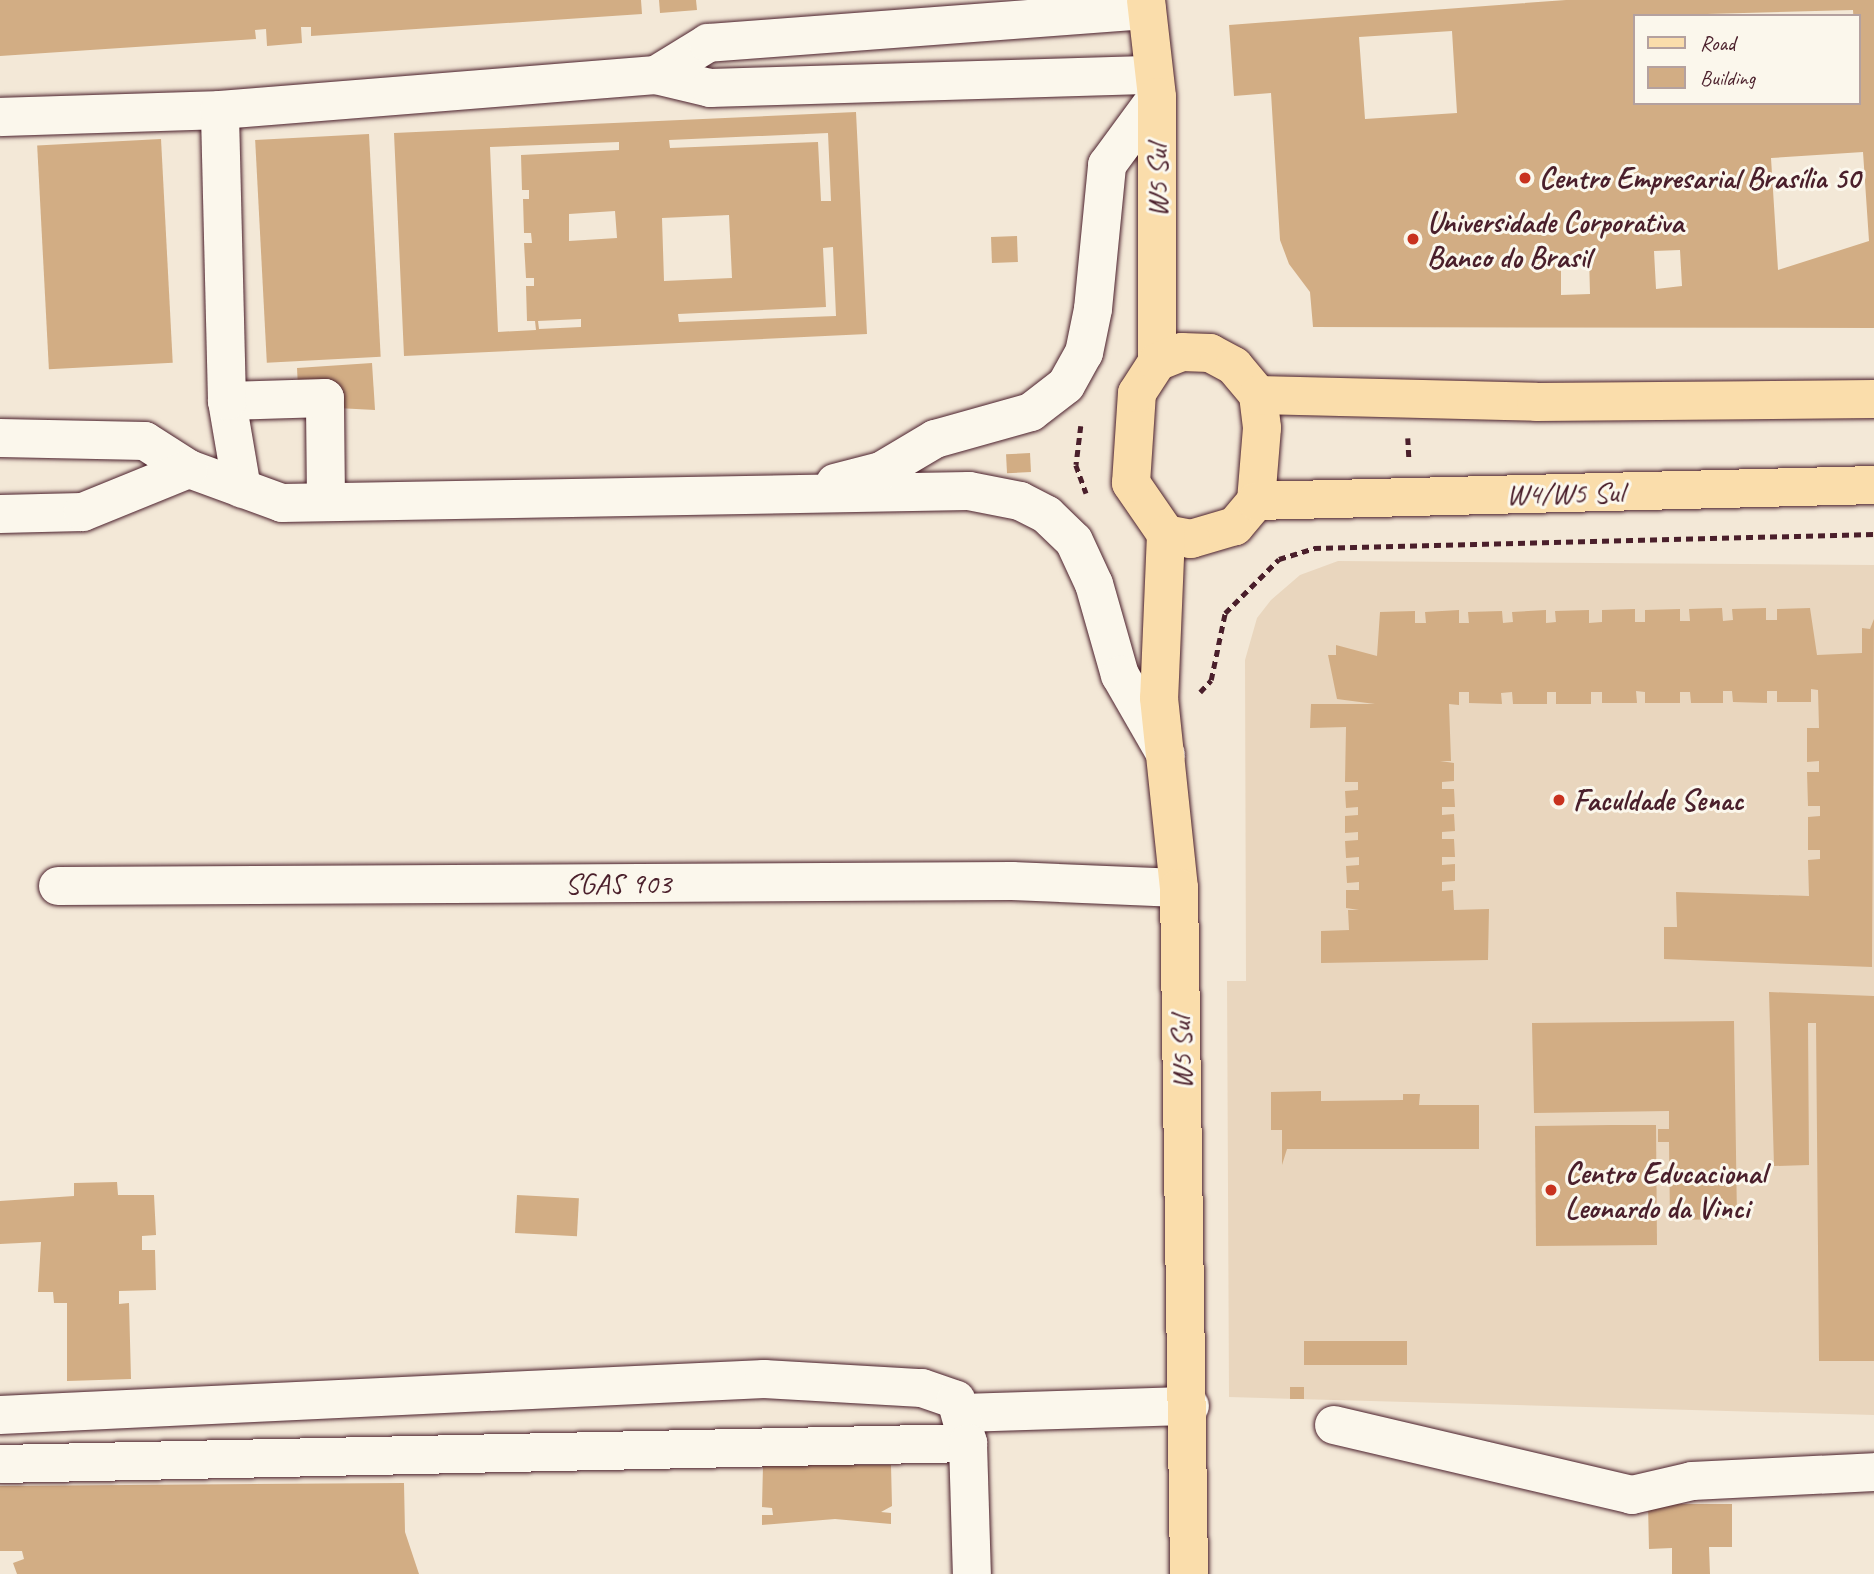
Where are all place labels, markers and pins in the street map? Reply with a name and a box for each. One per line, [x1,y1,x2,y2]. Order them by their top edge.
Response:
place label: Centro Empresarial Brasília 50 [1539,160,1860,196]
marker: Centro Empresarial Brasília 50 [1517,170,1533,186]
place label: Universidade Corporativa Banco do Brasil [1427,204,1683,274]
marker: Universidade Corporativa Banco do Brasil [1405,231,1421,247]
place label: Faculdade Senac [1573,782,1742,818]
marker: Faculdade Senac [1551,792,1567,808]
place label: Centro Educacional Leonardo da Vinci [1565,1155,1764,1226]
marker: Centro Educacional Leonardo da Vinci [1543,1182,1559,1198]

